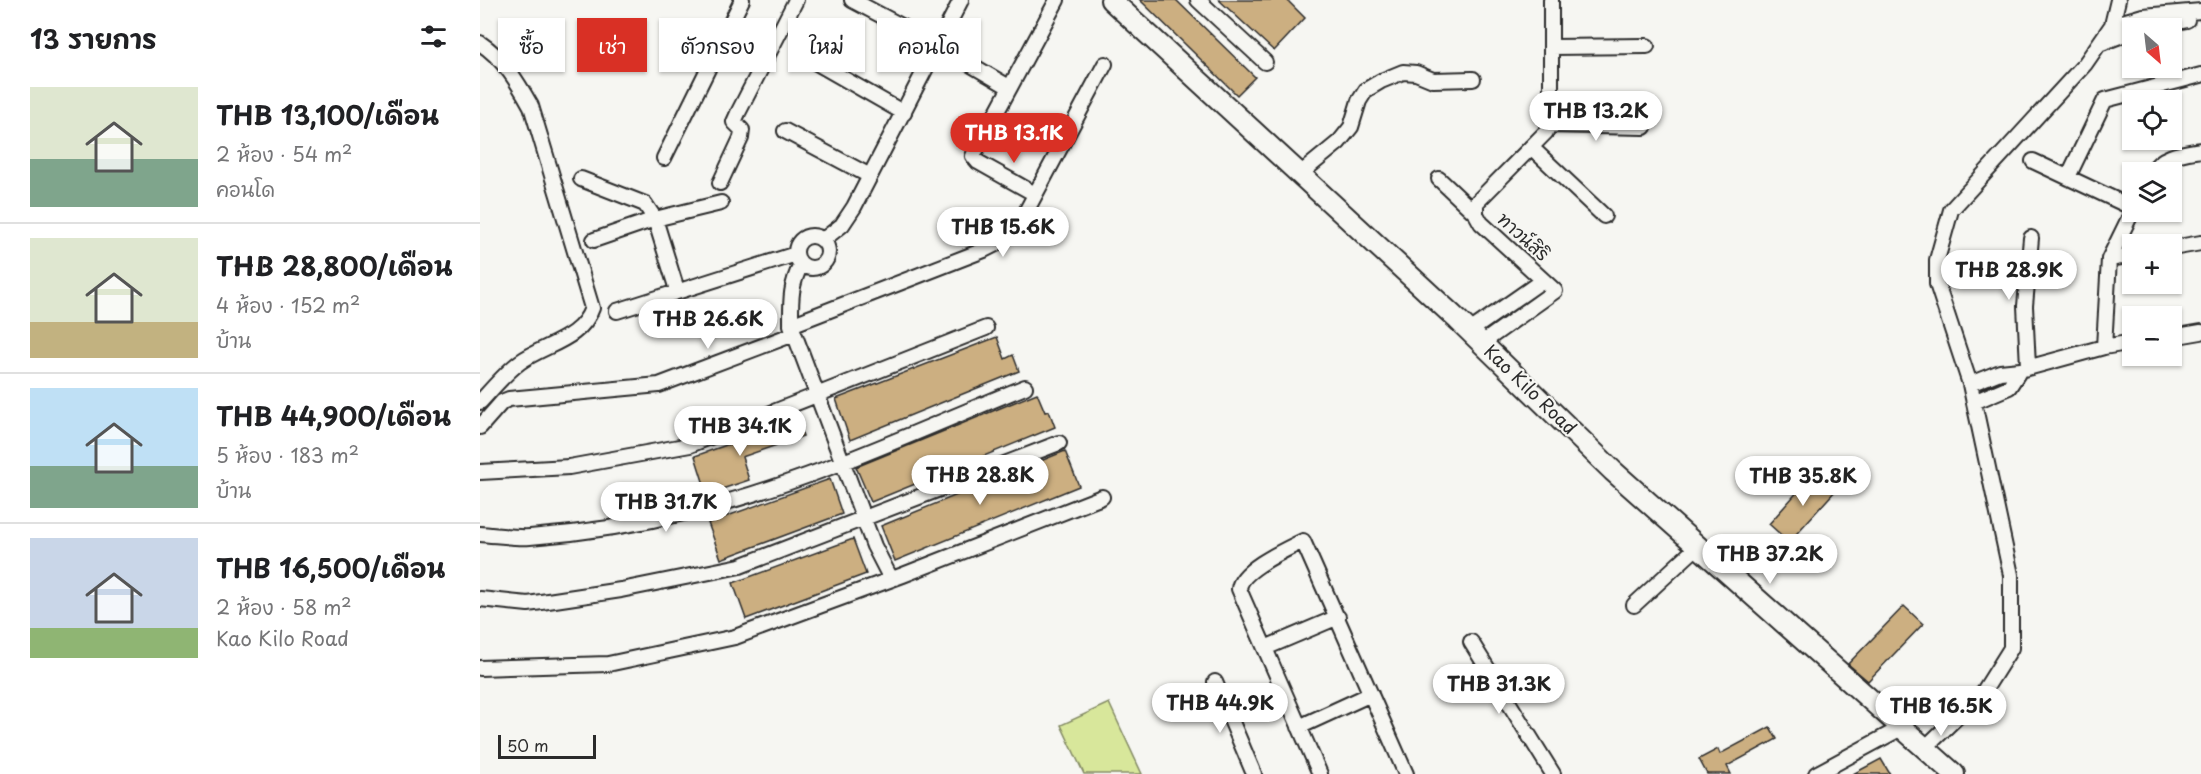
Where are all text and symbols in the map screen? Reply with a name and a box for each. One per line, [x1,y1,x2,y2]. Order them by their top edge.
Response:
chip: ซื้อ [498,18,565,72]
chip: เช่า [577,18,647,72]
chip: ตัวกรอง [659,18,776,72]
chip: ใหม่ [788,18,865,72]
chip: คอนโด [877,18,981,72]
north arrow [2122,18,2182,78]
map controls [2122,18,2182,366]
text: 13 รายการ [30,19,157,58]
icon: filters [417,20,450,53]
button: locate [2122,90,2182,150]
pin: THB 13.2K [1527,91,1665,142]
text: THB 13,100/เดือน [216,95,439,134]
text: THB 13.2K [1543,95,1649,125]
icon: home [78,111,150,183]
pin: THB 13.1K [945,113,1083,164]
text: THB 13.1K [965,117,1064,147]
text: 2 ห้อง · 54 m² [216,139,352,169]
button: layers [2122,162,2182,222]
text: คอนโด [216,174,275,204]
street label: ทาวน์สิริ [1492,205,1556,267]
pin: THB 15.6K [934,207,1072,258]
text: THB 15.6K [951,211,1055,241]
button: + [2122,234,2182,294]
text: THB 28,800/เดือน [216,246,452,285]
pin: THB 28.9K [1940,250,2078,301]
text: THB 28.9K [1955,254,2063,284]
icon: home [78,262,150,334]
text: 4 ห้อง · 152 m² [216,290,360,320]
pin: THB 26.6K [639,299,777,350]
text: THB 26.6K [652,303,764,333]
button: − [2122,306,2182,366]
text: บ้าน [216,325,251,355]
street label: Kao Kilo Road [1479,338,1583,440]
text: THB 44,900/เดือน [216,396,451,435]
pin: THB 34.1K [671,406,809,457]
text: THB 34.1K [688,410,792,440]
icon: home [78,412,150,484]
text: 5 ห้อง · 183 m² [216,440,359,470]
pin: THB 28.8K [911,455,1049,506]
pin: THB 35.8K [1734,456,1872,507]
text: THB 28.8K [926,459,1034,489]
text: THB 35.8K [1749,460,1857,490]
text: บ้าน [216,475,251,505]
pin: THB 31.7K [597,482,735,533]
text: THB 31.7K [615,486,717,516]
pin: THB 37.2K [1701,534,1839,585]
text: THB 37.2K [1716,538,1824,568]
text: THB 16,500/เดือน [216,548,445,587]
icon: home [78,562,150,634]
text: 2 ห้อง · 58 m² [216,592,352,622]
text: Kao Kilo Road [216,623,349,653]
pin: THB 31.3K [1430,664,1568,715]
text: THB 31.3K [1447,668,1551,698]
pin: THB 44.9K [1151,683,1289,734]
pin: THB 16.5K [1872,686,2010,737]
text: THB 44.9K [1166,687,1274,717]
text: THB 16.5K [1889,690,1993,720]
scale bar [498,732,596,760]
text: 50 m [507,733,548,757]

